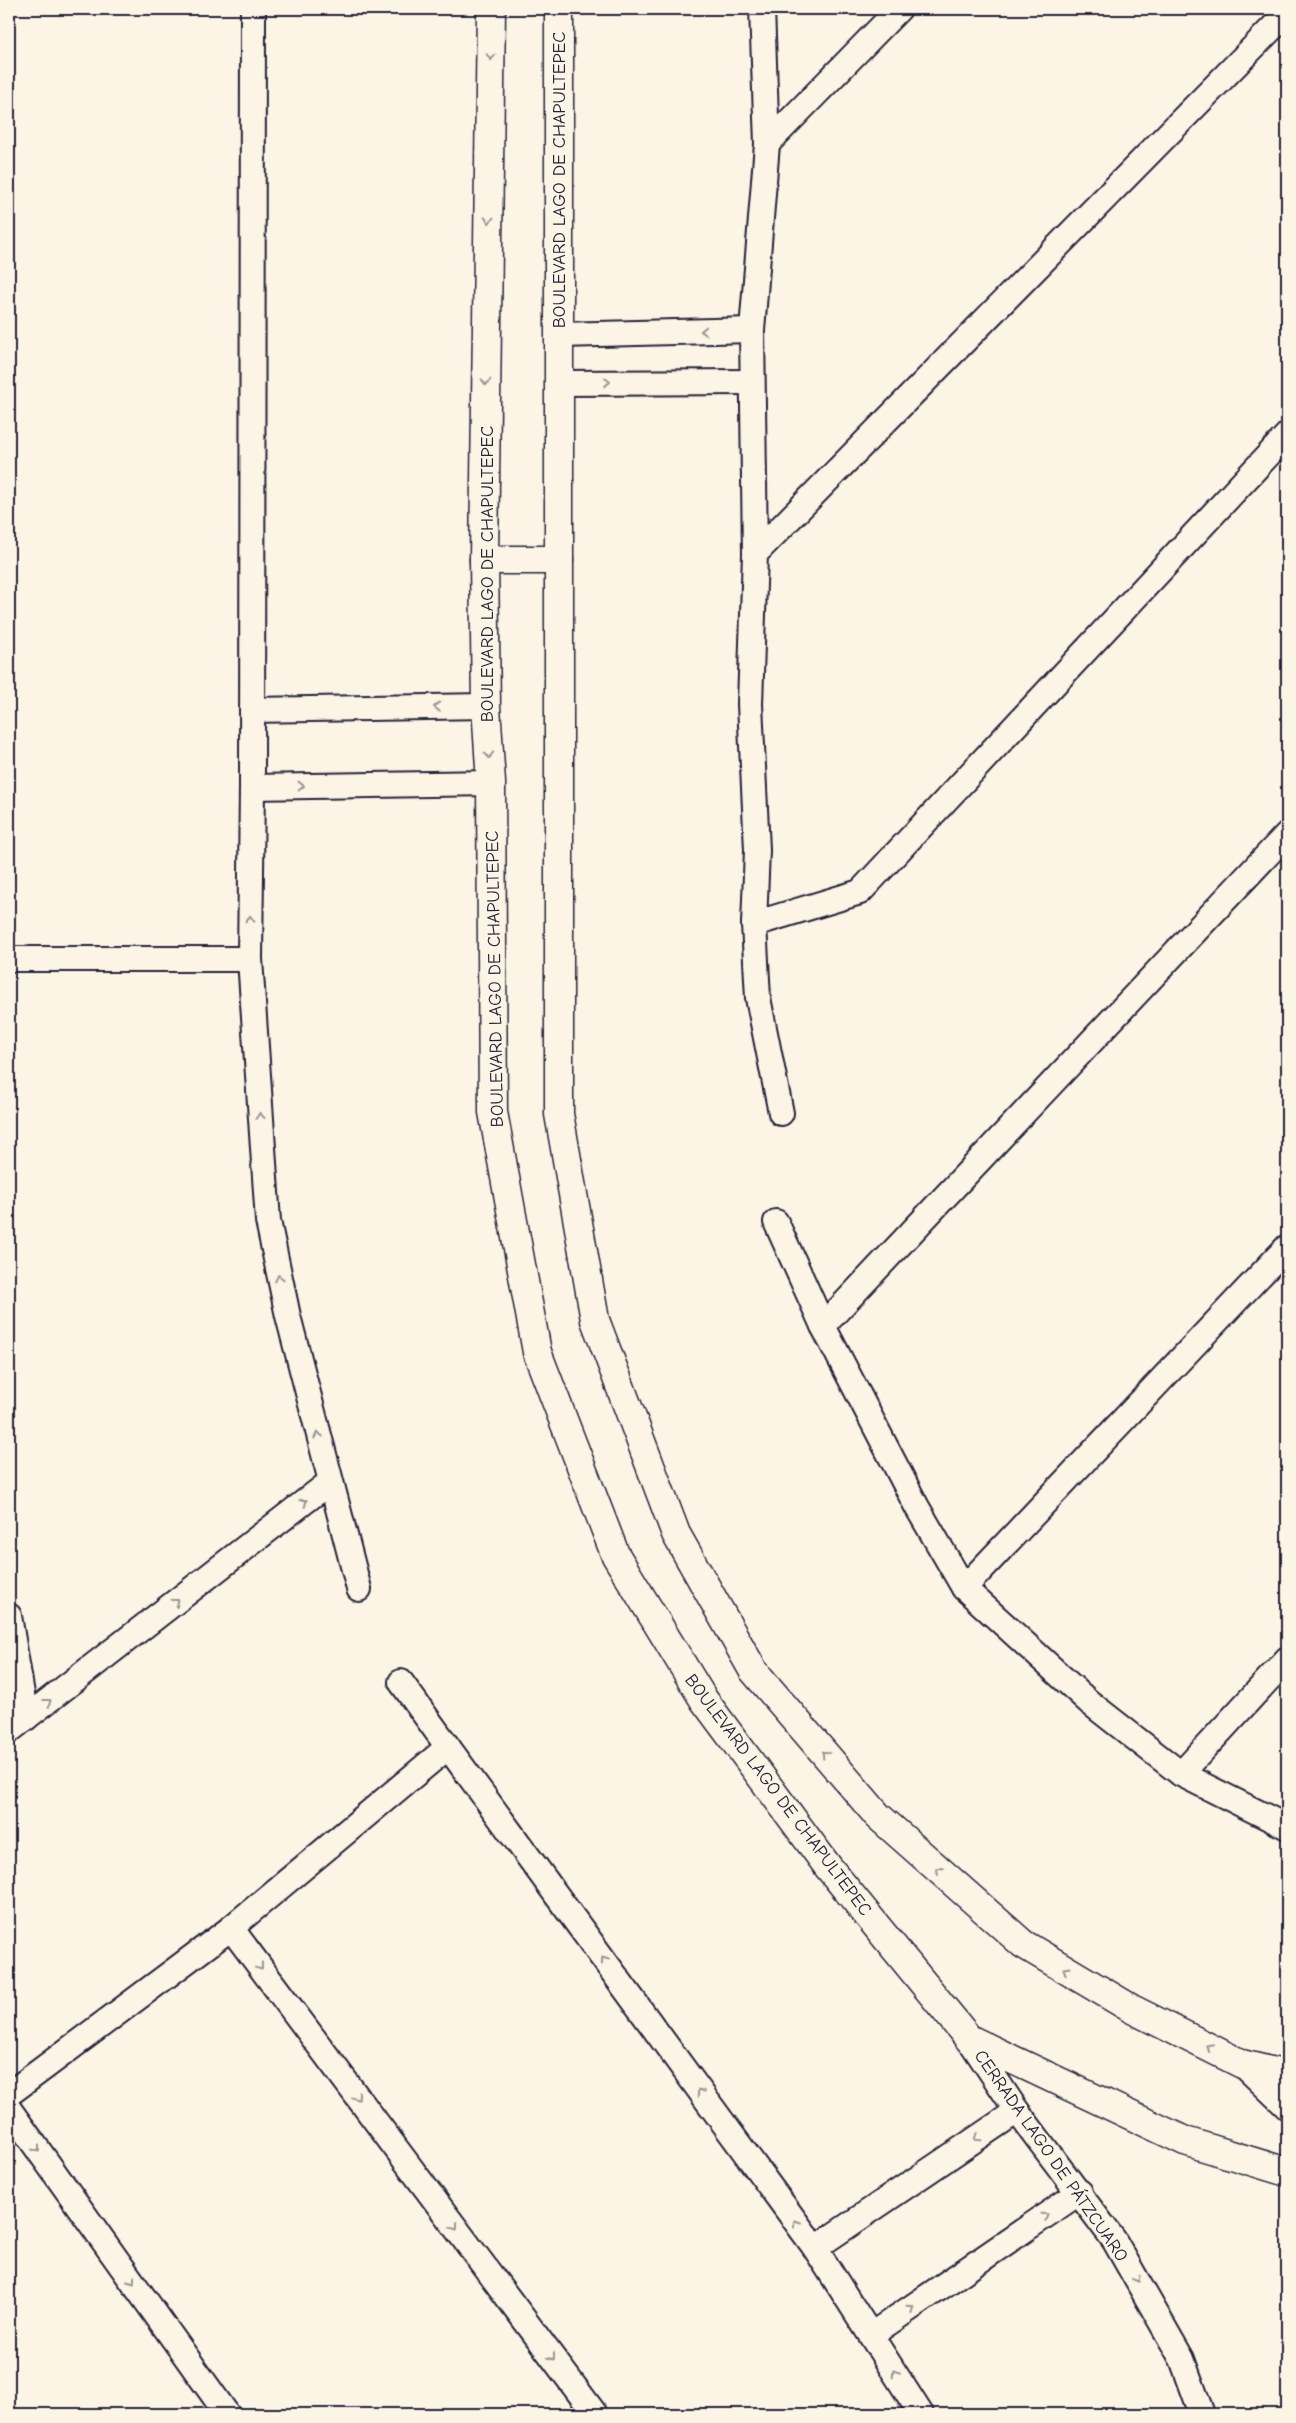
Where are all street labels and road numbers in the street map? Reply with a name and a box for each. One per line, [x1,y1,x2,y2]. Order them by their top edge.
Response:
street label: BOULEVARD LAGO DE CHAPULTEPEC [549,32,570,328]
street label: BOULEVARD LAGO DE CHAPULTEPEC [477,426,498,722]
street label: BOULEVARD LAGO DE CHAPULTEPEC [482,831,508,1127]
street label: BOULEVARD LAGO DE CHAPULTEPEC [680,1670,876,1920]
street label: CERRADA LAGO DE PÁTZCUARO [970,2046,1133,2266]

